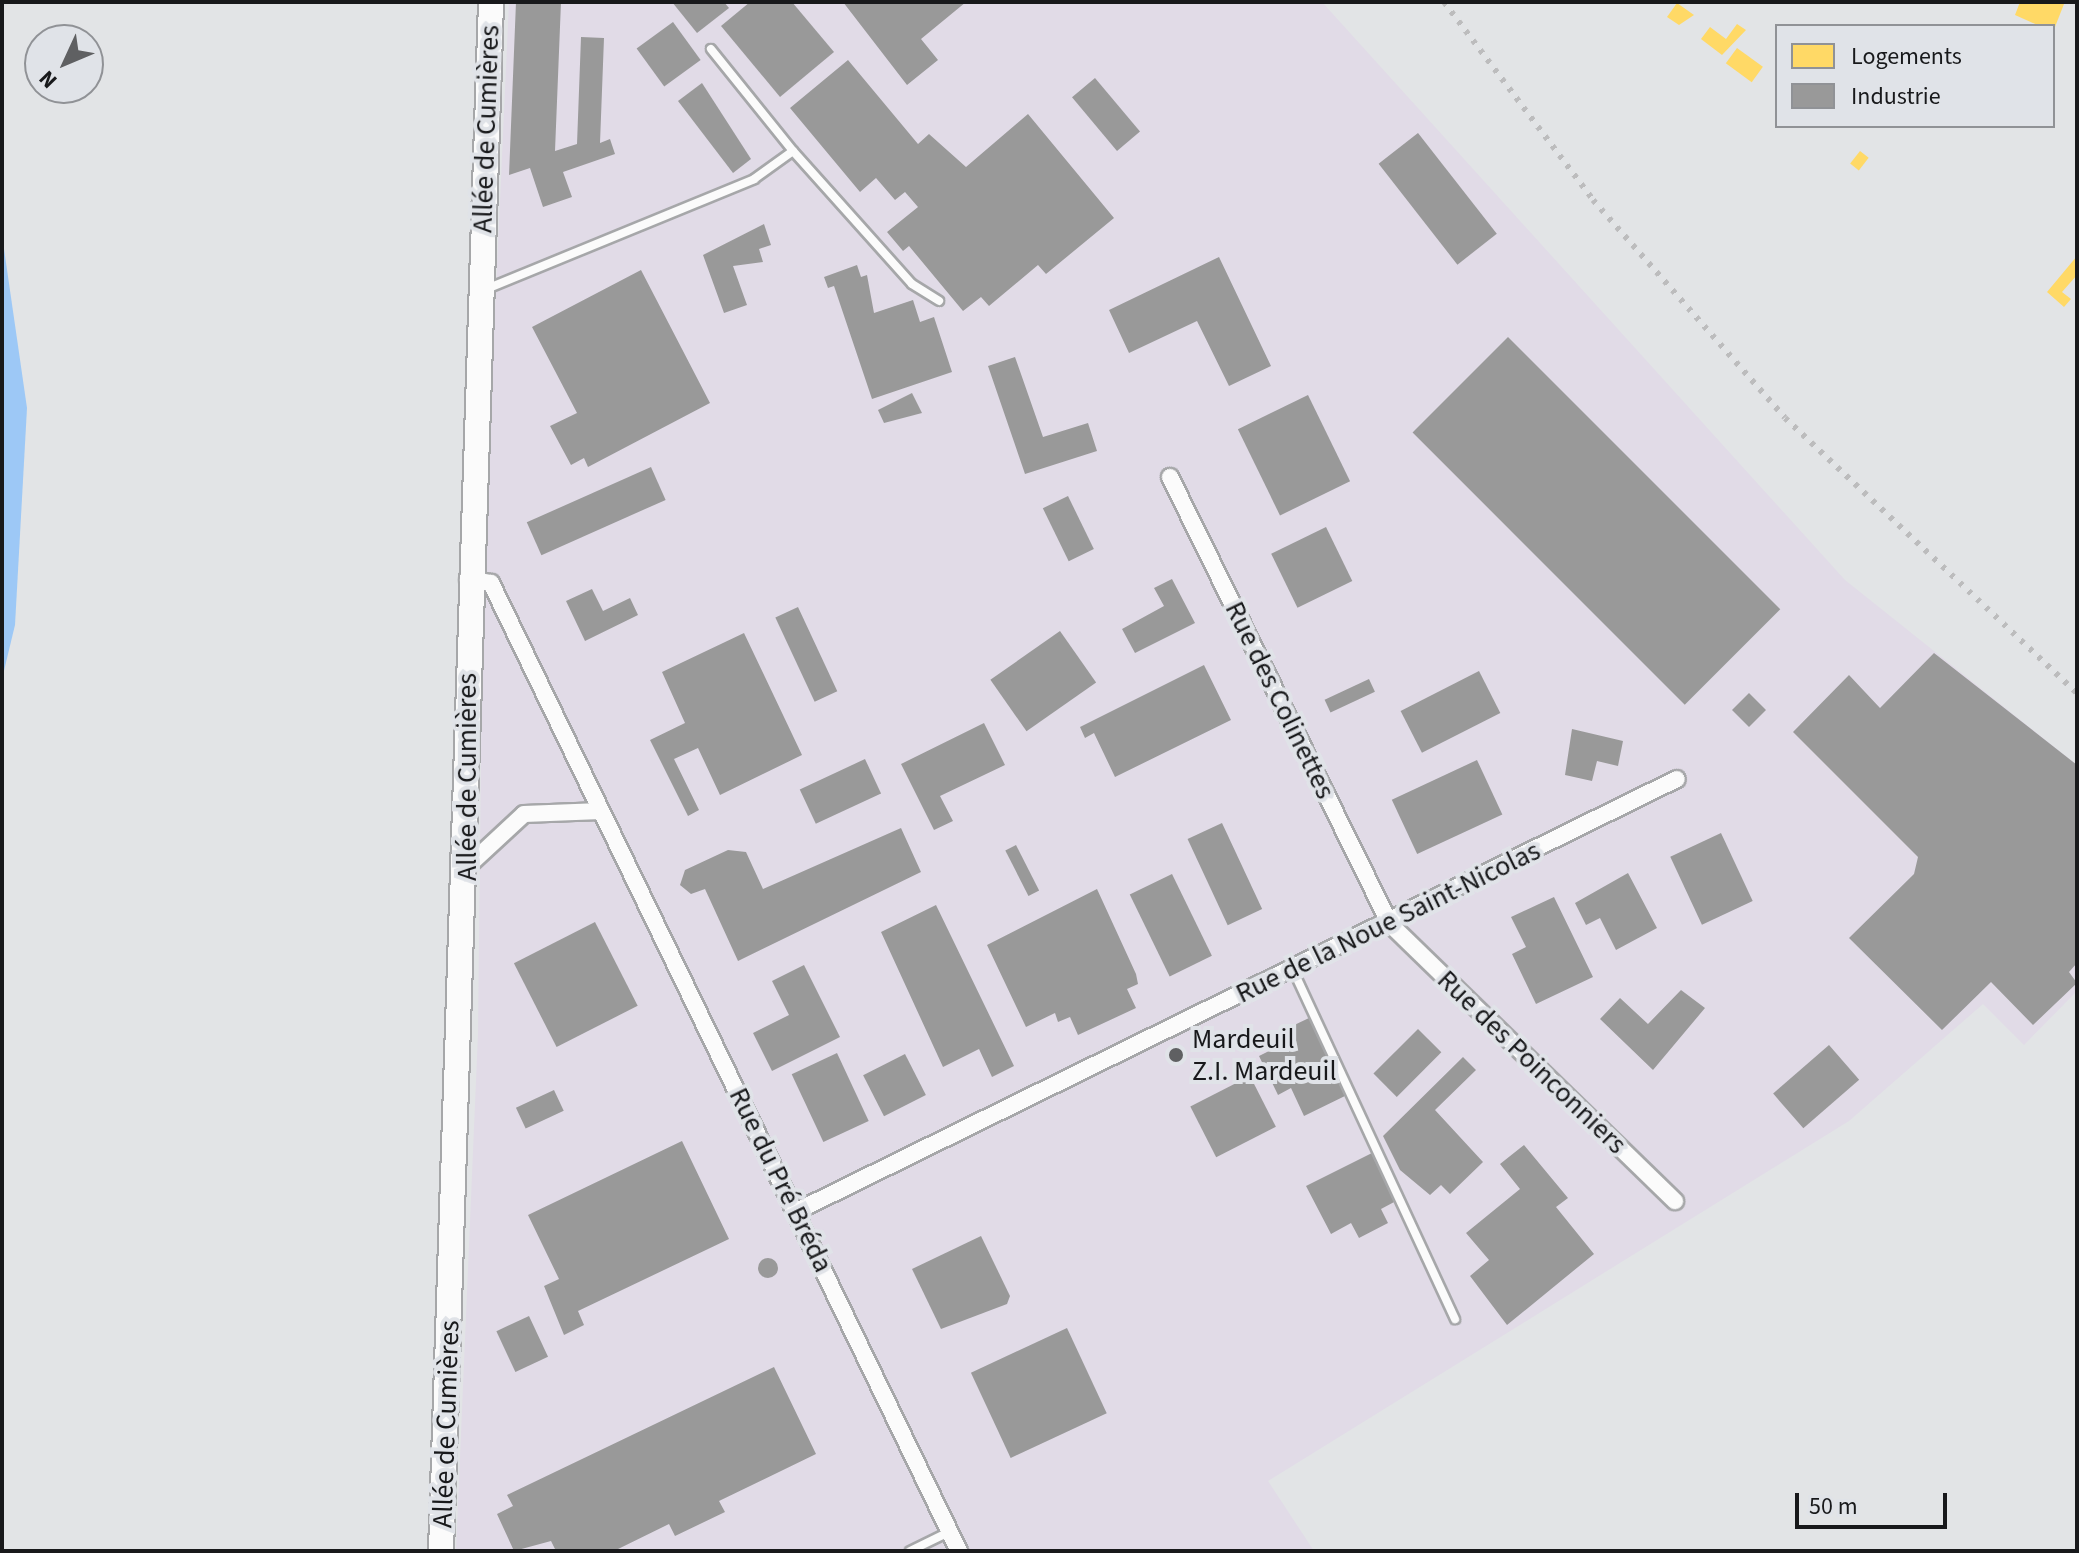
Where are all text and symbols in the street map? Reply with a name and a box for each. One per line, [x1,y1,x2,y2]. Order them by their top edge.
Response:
north arrow [24,24,104,104]
legend [1775,24,2055,128]
street label: Allée de Cumières [466,25,506,233]
text: Logements [1851,39,1962,74]
text: N [32,63,65,96]
text: Industrie [1851,79,1941,114]
street label: Rue des Colinettes [1218,596,1342,804]
street label: Allée de Cumières [450,673,484,881]
street label: Rue de la Noue Saint-Nicolas [1230,834,1546,1010]
street label: Rue des Poinconniers [1430,963,1634,1161]
place label: Mardeuil Z.I. Mardeuil [1192,1022,1337,1088]
marker: Mardeuil Z.I. Mardeuil [1167,1046,1185,1064]
street label: Rue du Pré Bréda [722,1082,840,1278]
street label: Allée de Cumières [426,1320,466,1528]
scale bar [1799,1477,1951,1527]
text: 50 m [1809,1489,1858,1524]

